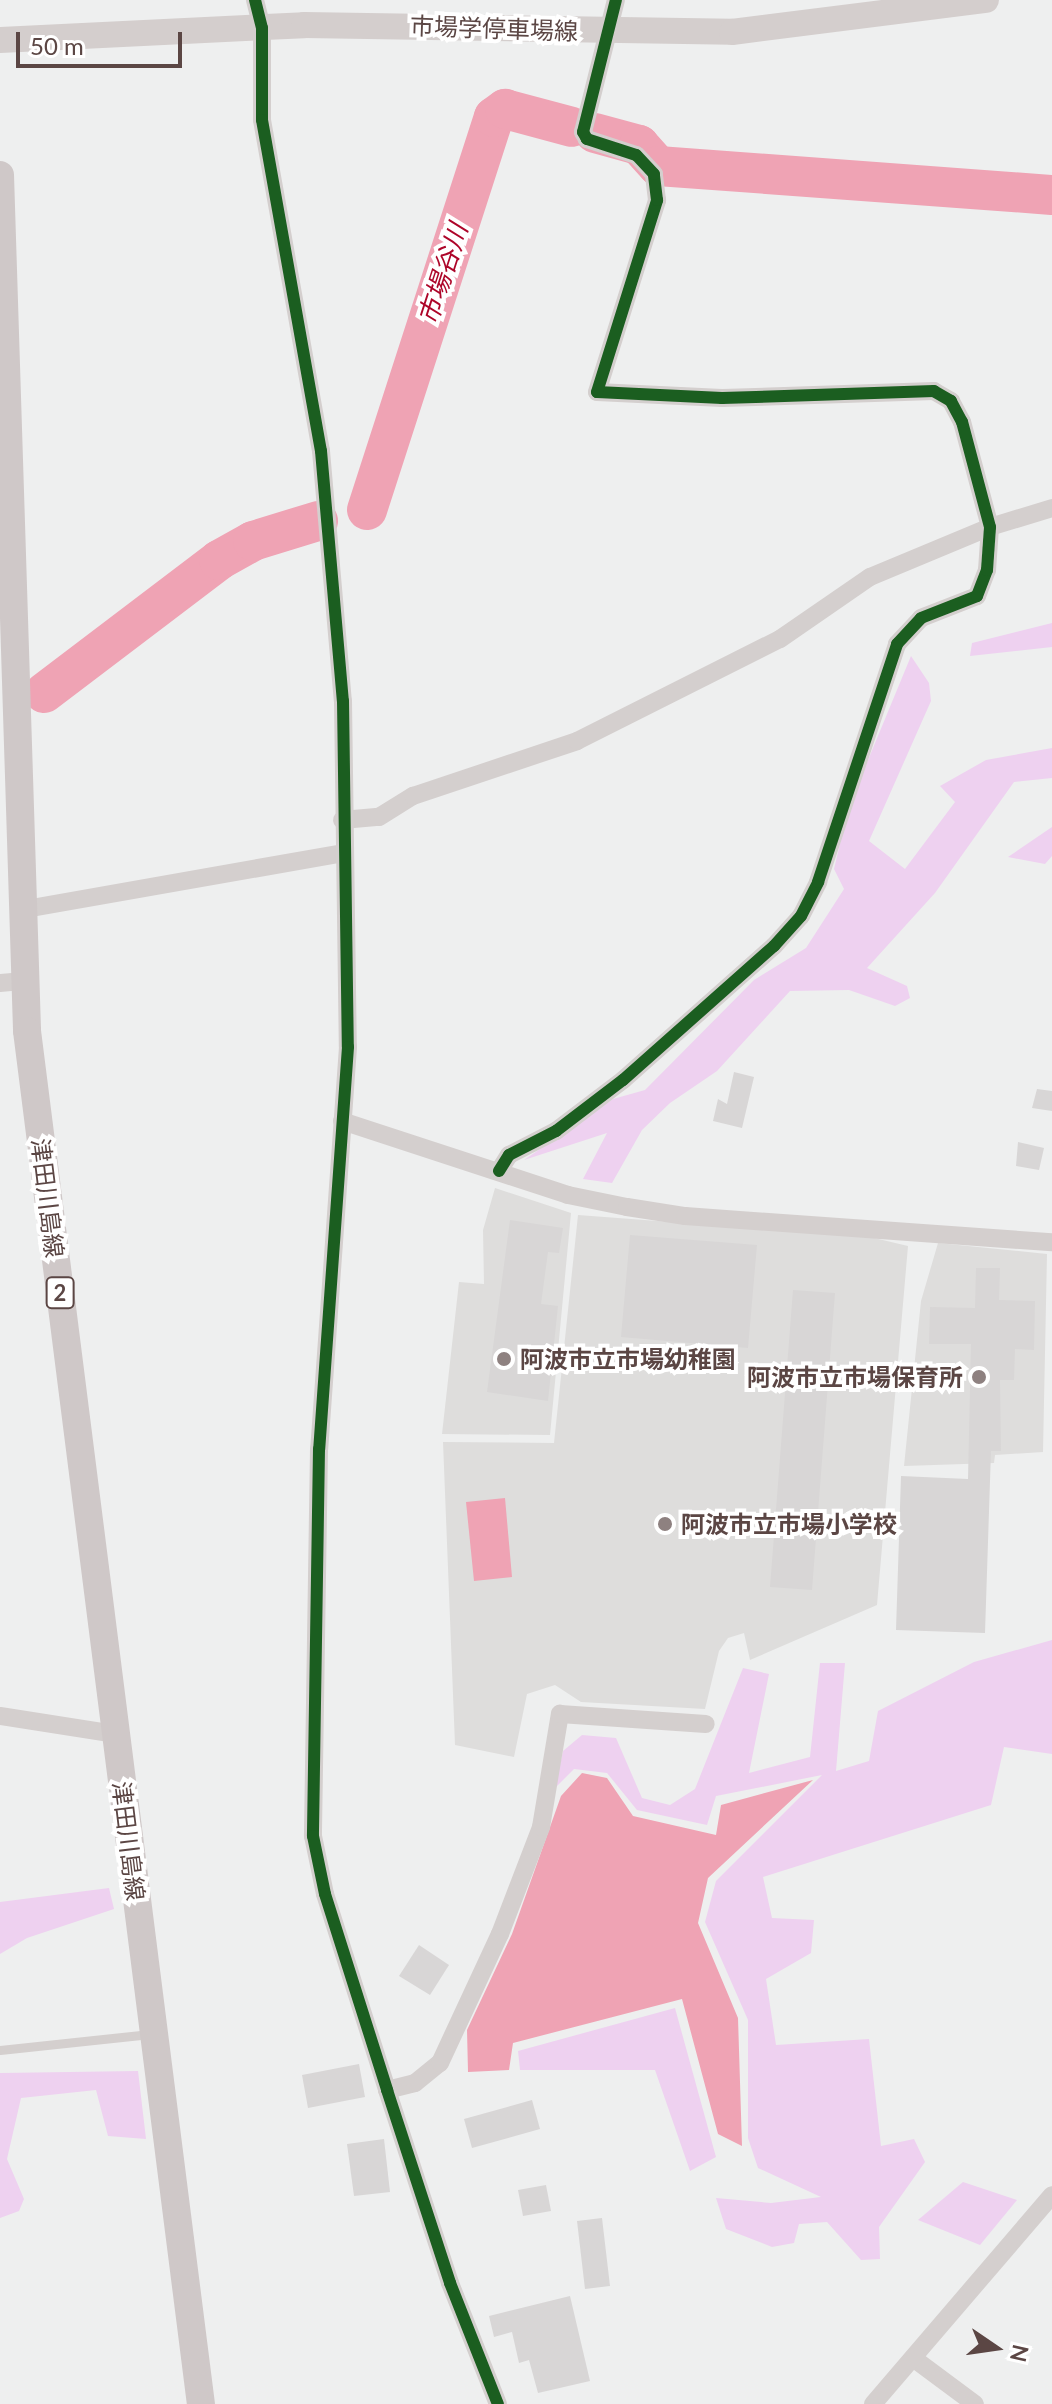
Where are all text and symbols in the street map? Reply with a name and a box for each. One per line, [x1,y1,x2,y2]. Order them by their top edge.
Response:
street label: 市場学停車場線 [410,11,578,45]
scale bar [20,16,186,66]
text: 50 m [30,31,84,60]
water label: 市場谷川 [412,220,474,328]
street label: 津田川島線 [26,1137,70,1259]
road number: 2 [44,1275,76,1311]
place label: 阿波市立市場幼稚園 [520,1345,736,1373]
marker: 阿波市立市場幼稚園 [495,1350,513,1368]
place label: 阿波市立市場保育所 [747,1363,963,1391]
marker: 阿波市立市場保育所 [970,1368,988,1386]
place label: 阿波市立市場小学校 [681,1510,897,1538]
marker: 阿波市立市場小学校 [656,1515,674,1533]
street label: 津田川島線 [107,1780,151,1902]
north arrow [956,2308,1036,2388]
text: N [1005,2342,1035,2365]

